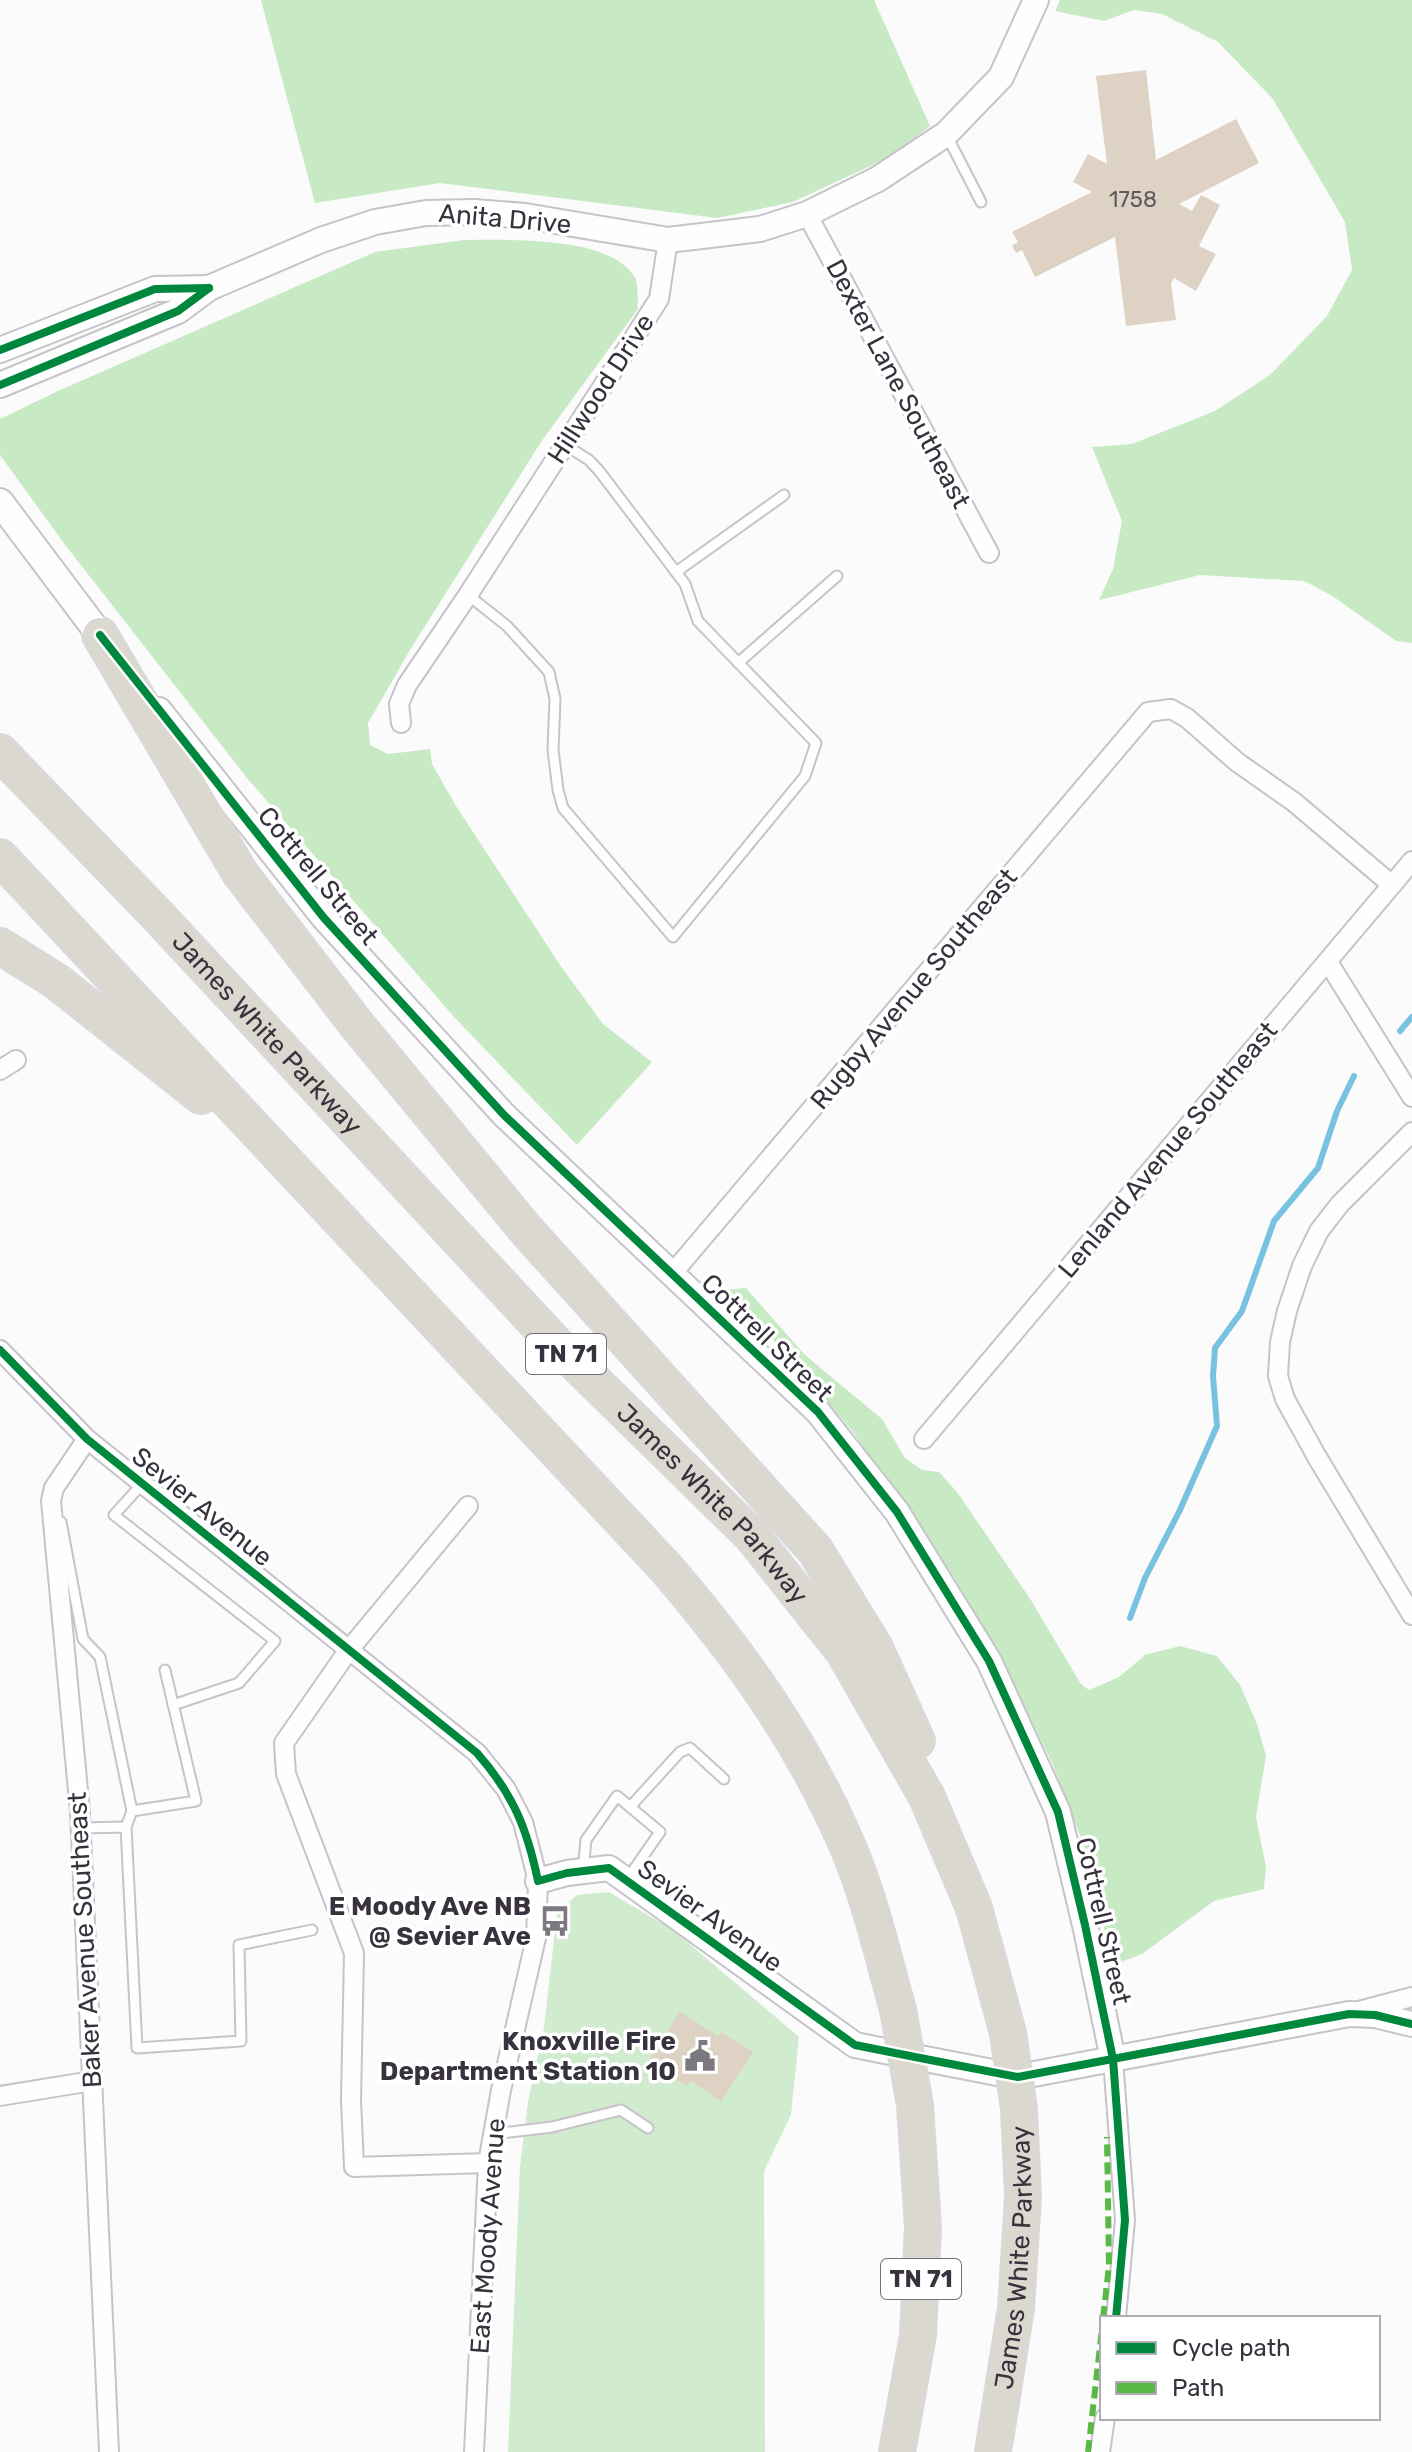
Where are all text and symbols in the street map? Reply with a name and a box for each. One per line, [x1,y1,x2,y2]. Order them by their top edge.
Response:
house number: 1758 [1109,186,1157,213]
street label: Anita Drive [437,198,573,240]
street label: Dexter Lane Southeast [819,254,977,514]
street label: Hillwood Drive [541,308,661,470]
street label: Cottrell Street [251,801,385,951]
street label: Rugby Avenue Southeast [804,862,1024,1116]
street label: James White Parkway [166,926,369,1141]
street label: Lenland Avenue Southeast [1052,1016,1284,1284]
street label: Cottrell Street [695,1268,839,1408]
road number: TN 71 [526,1334,606,1374]
street label: James White Parkway [610,1397,815,1610]
street label: Sevier Avenue [126,1441,278,1573]
street label: Baker Avenue Southeast [62,1791,108,2089]
street label: Cottrell Street [1069,1834,1137,2008]
street label: Sevier Avenue [631,1853,789,1979]
place label: E Moody Ave NB @ Sevier Ave [329,1891,531,1952]
bus stop icon: E Moody Ave NB @ Sevier Ave [538,1904,572,1938]
place label: Knoxville Fire Department Station 10 [380,2026,676,2087]
public building icon: Knoxville Fire Department Station 10 [683,2039,717,2073]
street label: East Moody Avenue [464,2117,512,2355]
street label: James White Parkway [988,2125,1039,2392]
road number: TN 71 [881,2259,961,2299]
legend [1100,2316,1380,2420]
text: Cycle path [1172,2334,1291,2362]
text: Path [1172,2374,1224,2402]

